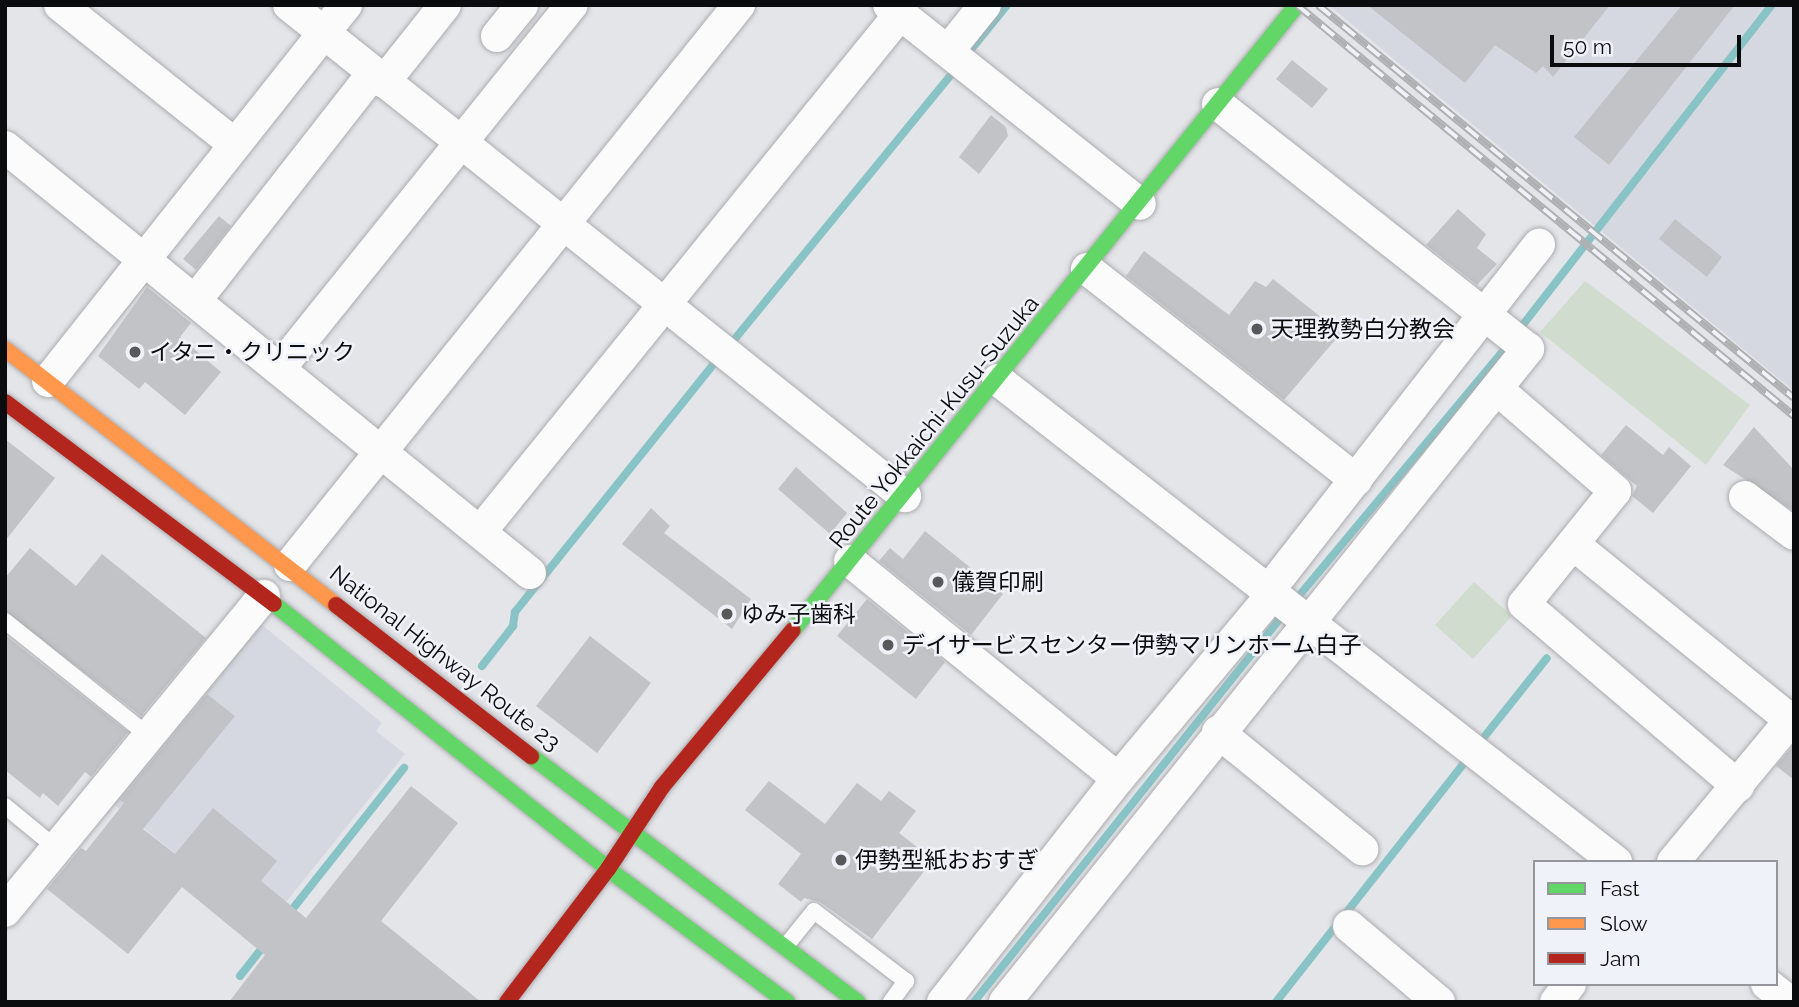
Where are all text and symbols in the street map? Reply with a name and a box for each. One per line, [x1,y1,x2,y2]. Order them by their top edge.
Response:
scale bar [1554,21,1745,65]
text: 50 m [1563,34,1612,59]
street label: Route Yokkaichi-Kusu-Suzuka [823,290,1045,554]
place label: 天理教勢白分教会 [1271,315,1455,343]
marker: 天理教勢白分教会 [1249,321,1265,337]
place label: イタニ・クリニック [149,338,356,366]
marker: イタニ・クリニック [127,344,143,360]
street label: National Highway Route 23 [324,559,566,757]
place label: 儀賀印刷 [952,568,1044,596]
marker: 儀賀印刷 [930,574,946,590]
place label: ゆみ子歯科 [741,600,856,628]
marker: ゆみ子歯科 [719,606,735,622]
place label: デイサービスセンター伊勢マリンホーム白子 [902,631,1362,659]
marker: デイサービスセンター伊勢マリンホーム白子 [880,637,896,653]
place label: 伊勢型紙おおすぎ [855,846,1039,874]
marker: 伊勢型紙おおすぎ [833,852,849,868]
legend [1533,860,1778,986]
text: Fast [1600,876,1640,901]
text: Slow [1600,911,1648,936]
text: Jam [1600,946,1641,971]

